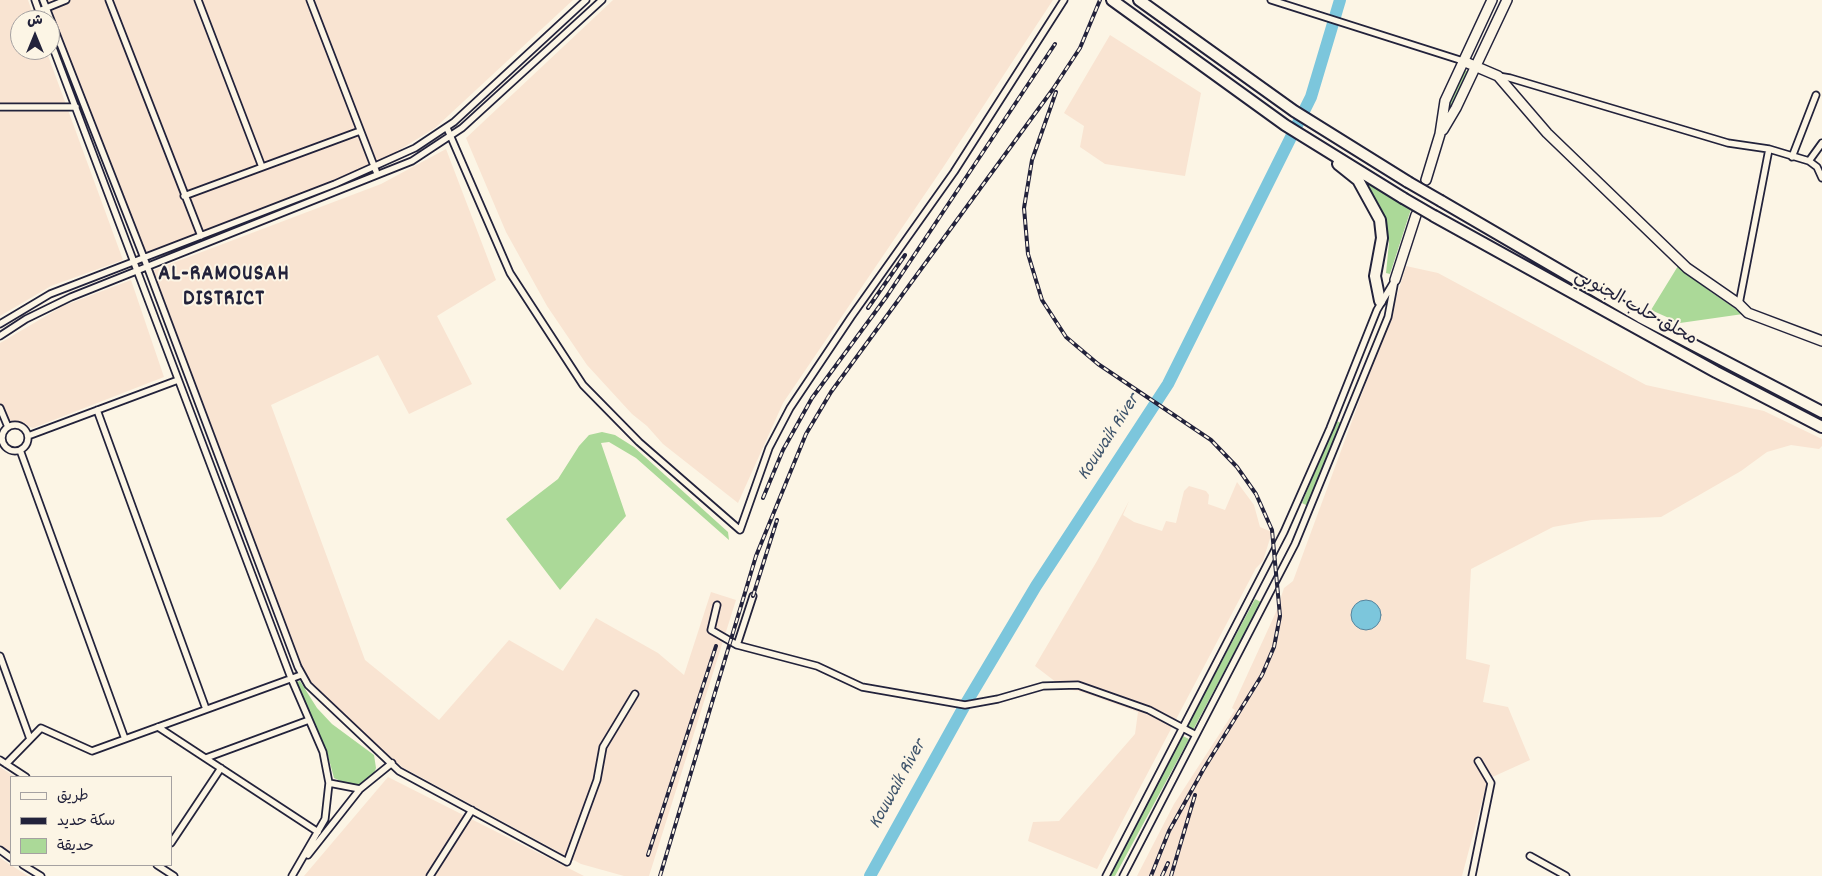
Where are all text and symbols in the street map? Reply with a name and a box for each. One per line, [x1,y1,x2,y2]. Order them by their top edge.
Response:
north arrow [10,10,60,60]
text: ش [27,11,43,31]
district label: AL-RAMOUSAH DISTRICT [157,263,291,314]
street label: محلق حلب الجنوبي [1570,266,1700,352]
water label: Kouwaik River [1074,391,1146,485]
water label: Kouwaik River [865,737,933,833]
legend [10,776,172,866]
text: طريق [57,786,89,808]
text: سكة حديد [57,811,115,833]
text: حديقة [57,836,94,858]

